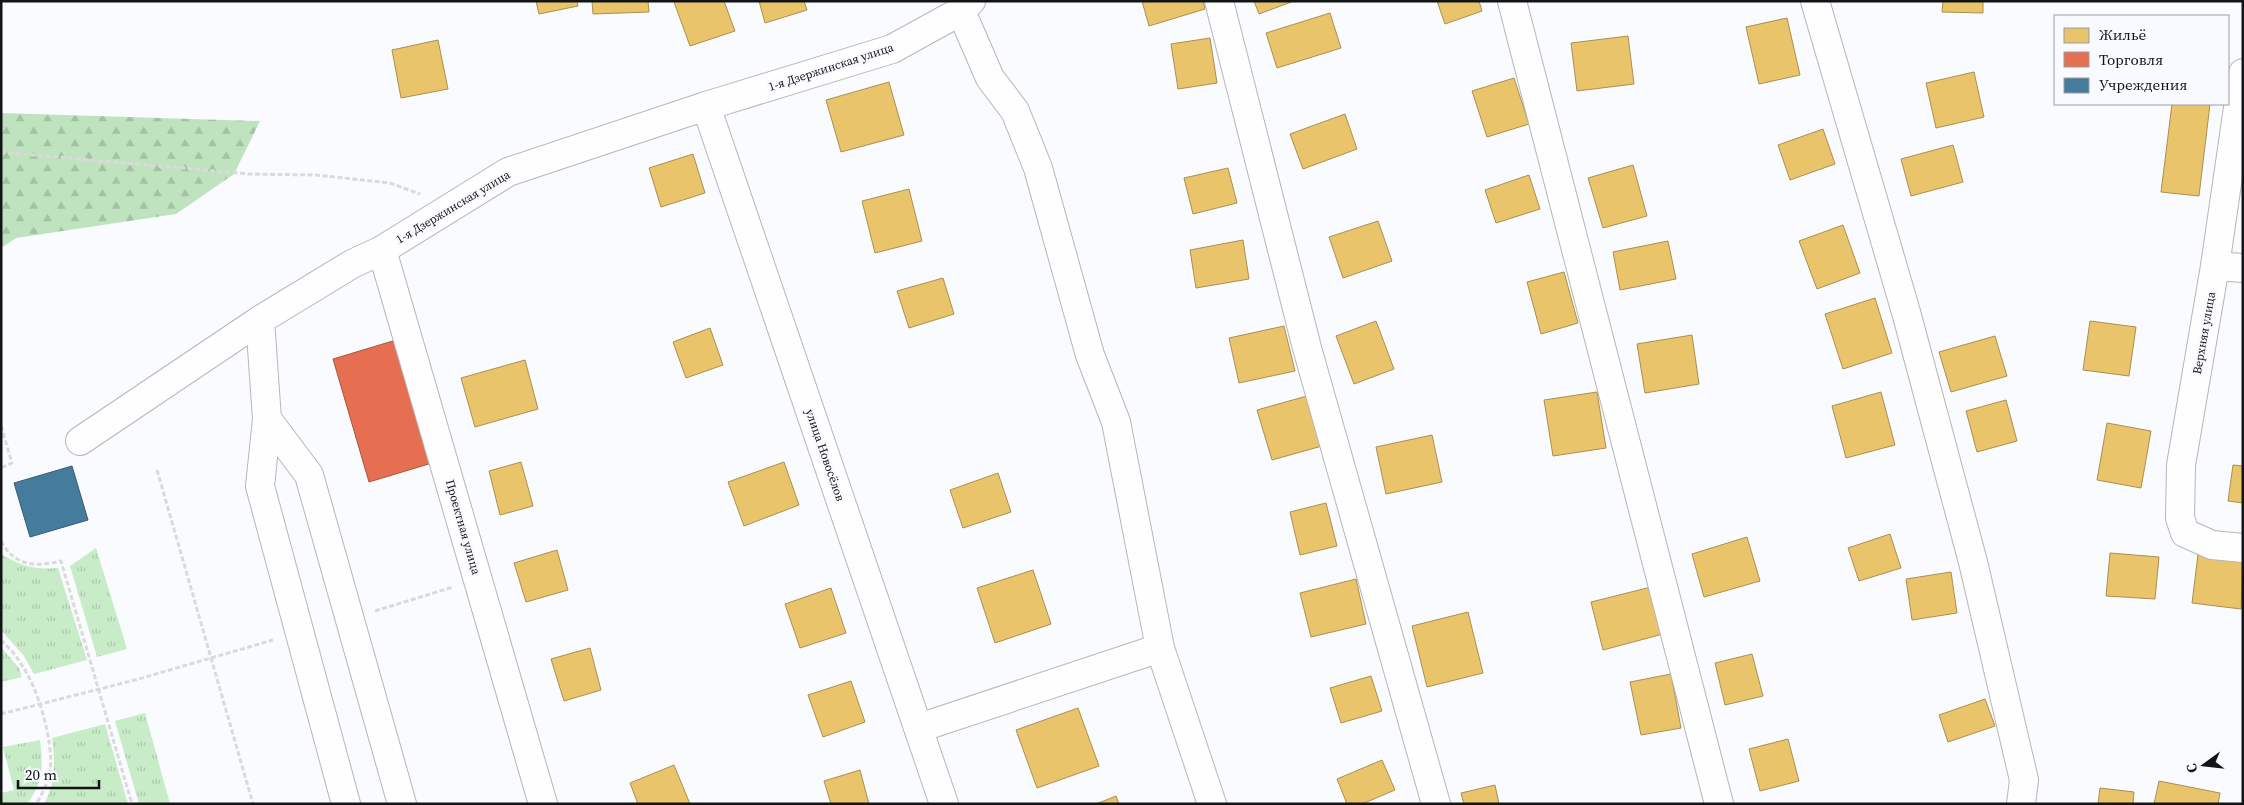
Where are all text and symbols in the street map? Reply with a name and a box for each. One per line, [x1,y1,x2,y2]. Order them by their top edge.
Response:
legend [2054,15,2229,105]
text: Жильё [2099,24,2147,45]
street label: 1-я Дзержинская улица [766,39,896,95]
text: Торговля [2099,49,2163,70]
text: Учреждения [2099,74,2187,95]
street label: 1-я Дзержинская улица [393,166,514,248]
street label: Верхняя улица [2189,290,2219,376]
street label: улица Новосёлов [802,407,848,503]
street label: Проектная улица [442,478,484,577]
north arrow [2179,740,2229,790]
scale bar [18,758,99,790]
text: С [2181,761,2202,775]
text: 20 m [25,764,57,785]

